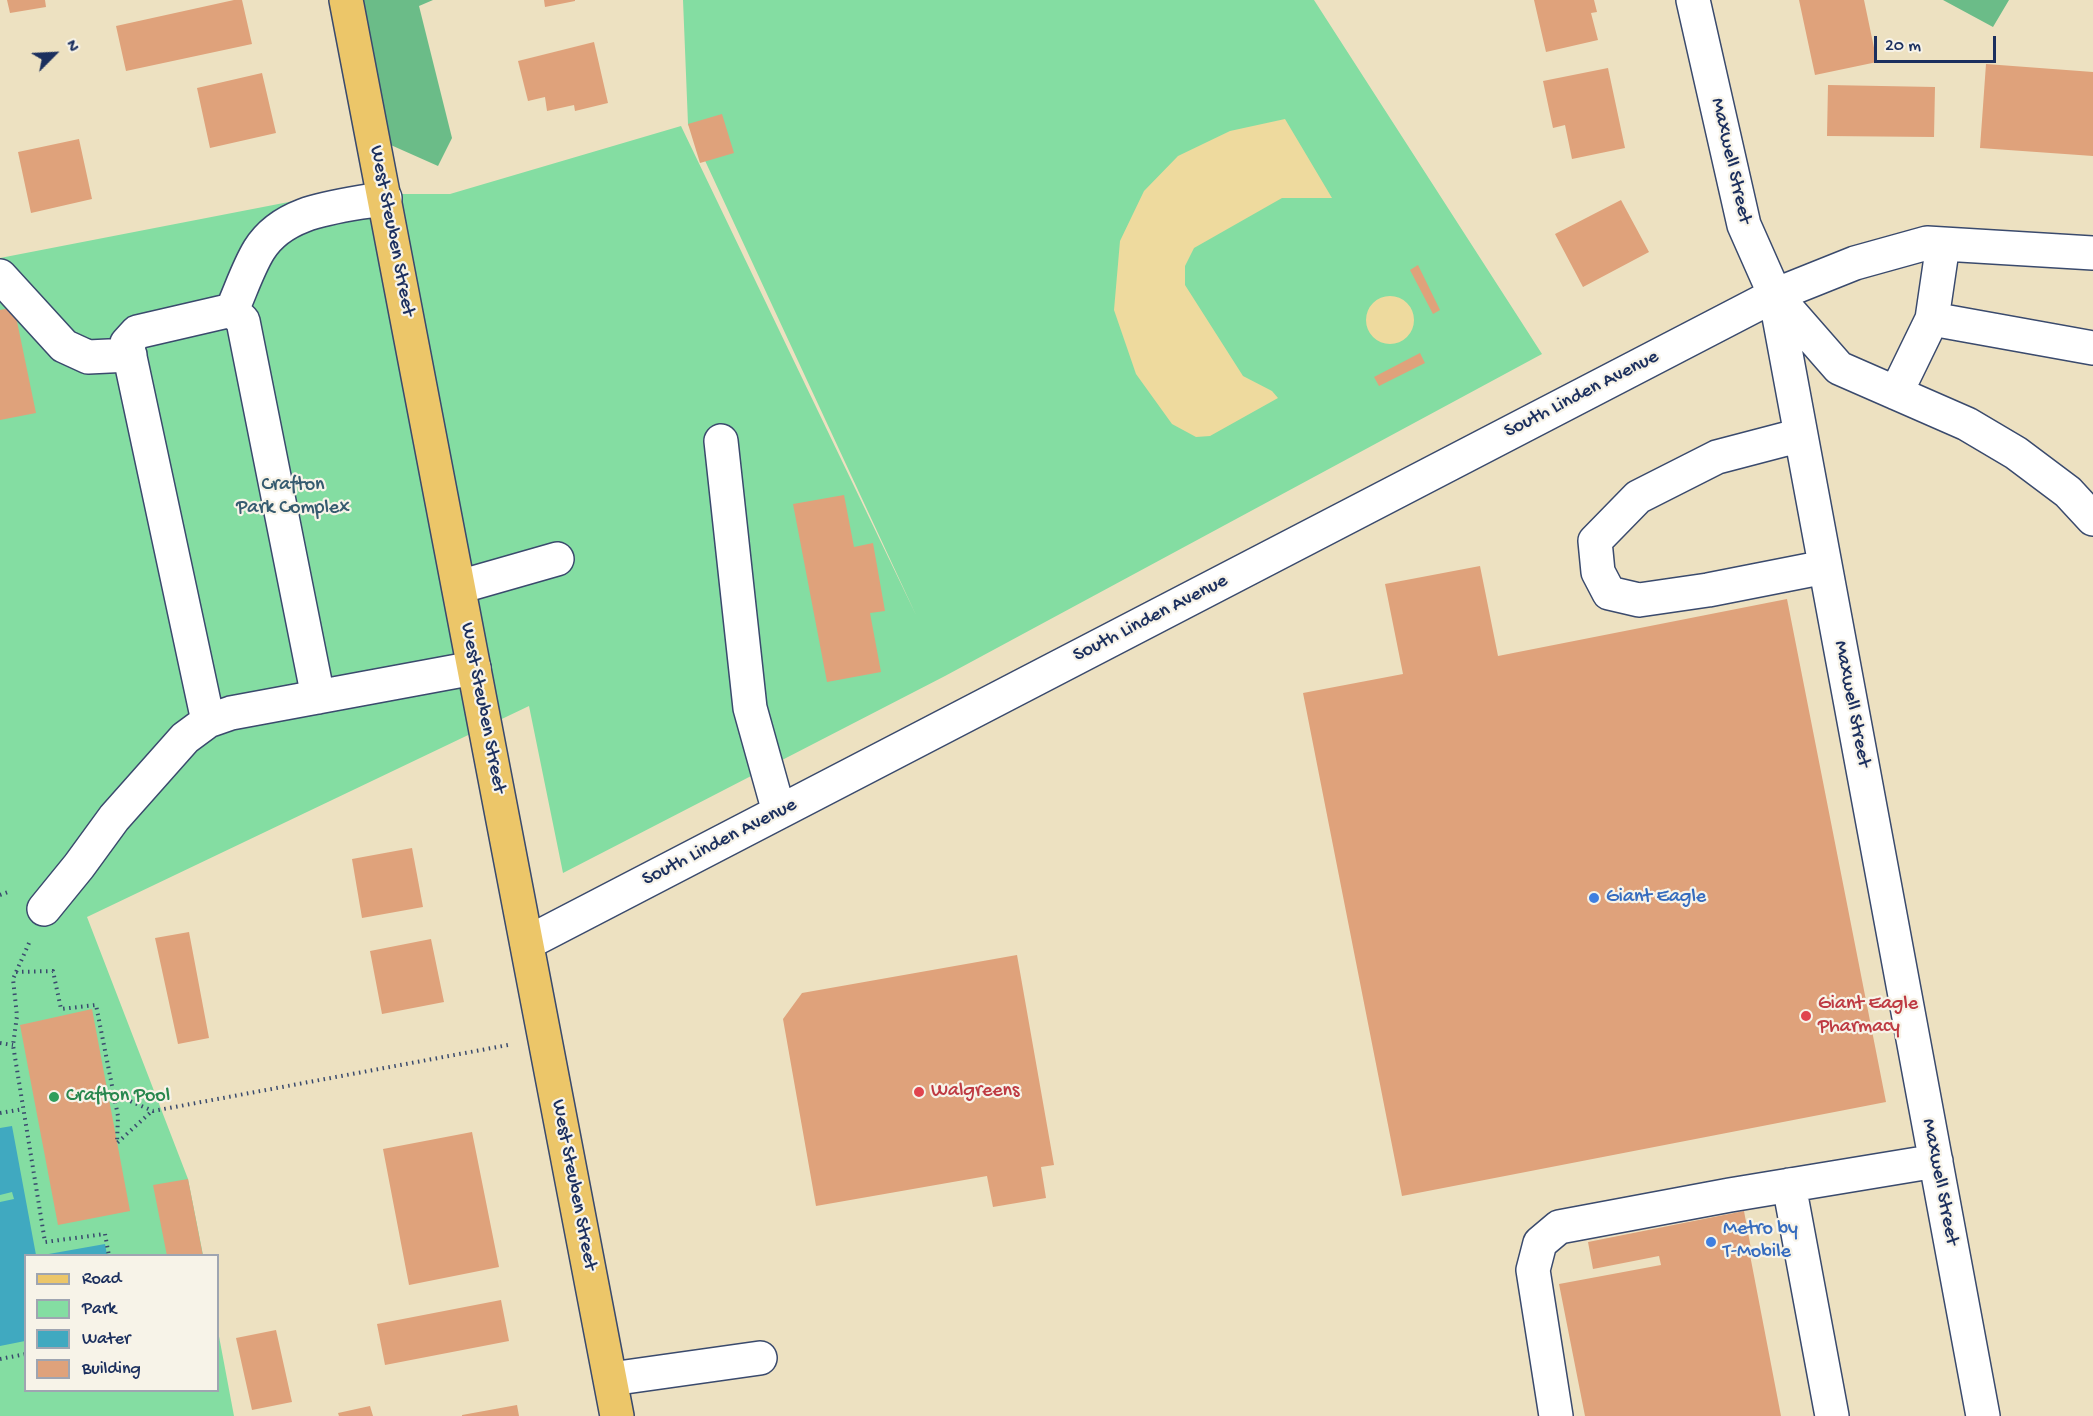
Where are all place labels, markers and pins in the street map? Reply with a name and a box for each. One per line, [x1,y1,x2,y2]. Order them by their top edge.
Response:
place label: Giant Eagle [1606,886,1706,910]
marker: Giant Eagle [1587,891,1601,905]
place label: Giant Eagle Pharmacy [1818,993,1918,1040]
marker: Giant Eagle Pharmacy [1799,1009,1813,1023]
place label: Walgreens [931,1080,1019,1104]
place label: Crafton Pool [66,1085,170,1109]
marker: Walgreens [912,1085,926,1099]
marker: Crafton Pool [47,1090,61,1104]
place label: Metro by T-Mobile [1723,1218,1798,1265]
marker: Metro by T-Mobile [1704,1235,1718,1249]

